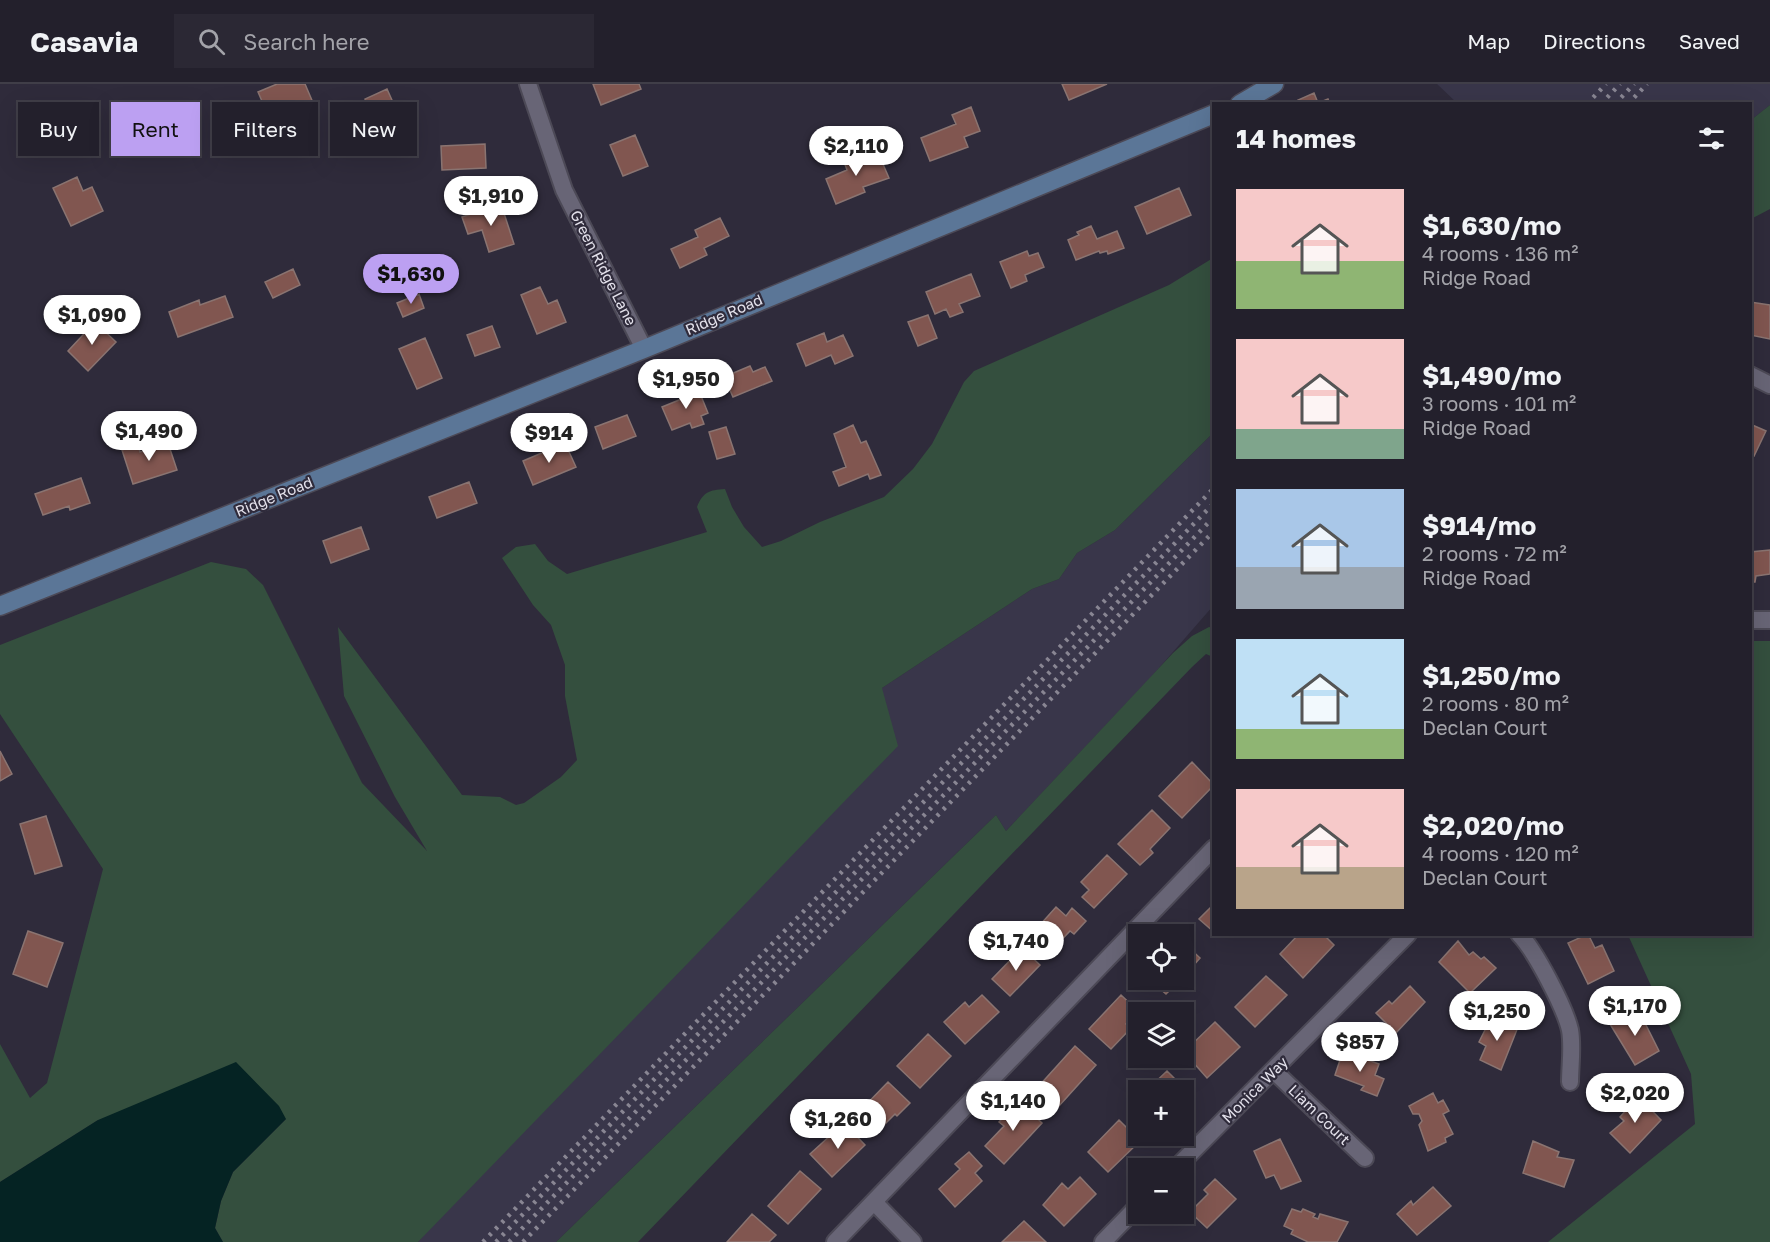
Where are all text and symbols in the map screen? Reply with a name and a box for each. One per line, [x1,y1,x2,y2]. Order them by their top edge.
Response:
search box [174,14,594,68]
text: Casavia [30,25,138,58]
icon: search [195,25,228,58]
text: Search here [243,28,369,55]
text: Map [1467,28,1510,54]
text: Directions [1543,28,1646,54]
text: Saved [1679,28,1740,54]
chip: Buy [18,102,99,156]
chip: Rent [111,102,200,156]
chip: Filters [212,102,318,156]
chip: New [330,102,417,156]
icon: filters [1695,122,1728,155]
text: 14 homes [1236,123,1356,154]
pin: $2,110 [807,126,905,177]
text: $2,110 [823,133,889,157]
pin: $1,910 [442,176,540,227]
text: $1,910 [458,183,524,207]
street label: Green Ridge Lane [567,207,641,328]
text: $1,630/mo [1422,210,1561,241]
icon: home [1284,213,1356,285]
text: 4 rooms · 136 m² [1422,241,1579,265]
pin: $1,630 [362,254,460,305]
text: $1,630 [377,261,445,285]
text: Ridge Road [1422,265,1531,289]
street label: Ridge Road [682,290,765,338]
pin: $1,090 [43,295,141,346]
text: $1,090 [58,302,126,326]
pin: $1,950 [637,359,735,410]
text: $1,490/mo [1422,360,1562,391]
icon: home [1284,363,1356,435]
text: $1,950 [652,366,720,390]
text: 3 rooms · 101 m² [1422,391,1576,415]
pin: $1,490 [100,411,198,462]
pin: $914 [513,413,585,464]
text: Ridge Road [1422,415,1531,439]
text: $1,490 [115,418,183,442]
text: $914 [525,420,573,444]
street label: Ridge Road [232,472,315,520]
text: $914/mo [1422,510,1536,541]
icon: home [1284,513,1356,585]
text: 2 rooms · 72 m² [1422,541,1567,565]
text: Ridge Road [1422,565,1531,589]
text: $1,250/mo [1422,660,1561,691]
icon: home [1284,663,1356,735]
text: 2 rooms · 80 m² [1422,691,1569,715]
text: Declan Court [1422,715,1547,739]
text: $2,020/mo [1422,810,1564,841]
icon: home [1284,813,1356,885]
text: 4 rooms · 120 m² [1422,841,1579,865]
text: Declan Court [1422,865,1547,889]
pin: $1,740 [967,921,1065,972]
map controls [1128,924,1194,1224]
button: locate [1128,924,1194,990]
text: $1,740 [983,928,1049,952]
pin: $1,170 [1586,986,1684,1037]
pin: $1,250 [1448,991,1546,1042]
text: $1,170 [1603,993,1667,1017]
text: $1,250 [1463,998,1531,1022]
button: layers [1128,1002,1194,1068]
pin: $857 [1324,1022,1396,1073]
text: $857 [1335,1029,1385,1053]
street label: Monica Way [1218,1052,1291,1126]
pin: $2,020 [1586,1073,1684,1124]
button: + [1128,1080,1194,1146]
text: $2,020 [1600,1080,1670,1104]
pin: $1,140 [964,1081,1062,1132]
street label: Liam Court [1285,1081,1354,1148]
text: $1,140 [980,1088,1046,1112]
pin: $1,260 [789,1099,887,1150]
text: $1,260 [804,1106,872,1130]
button: − [1128,1158,1194,1224]

